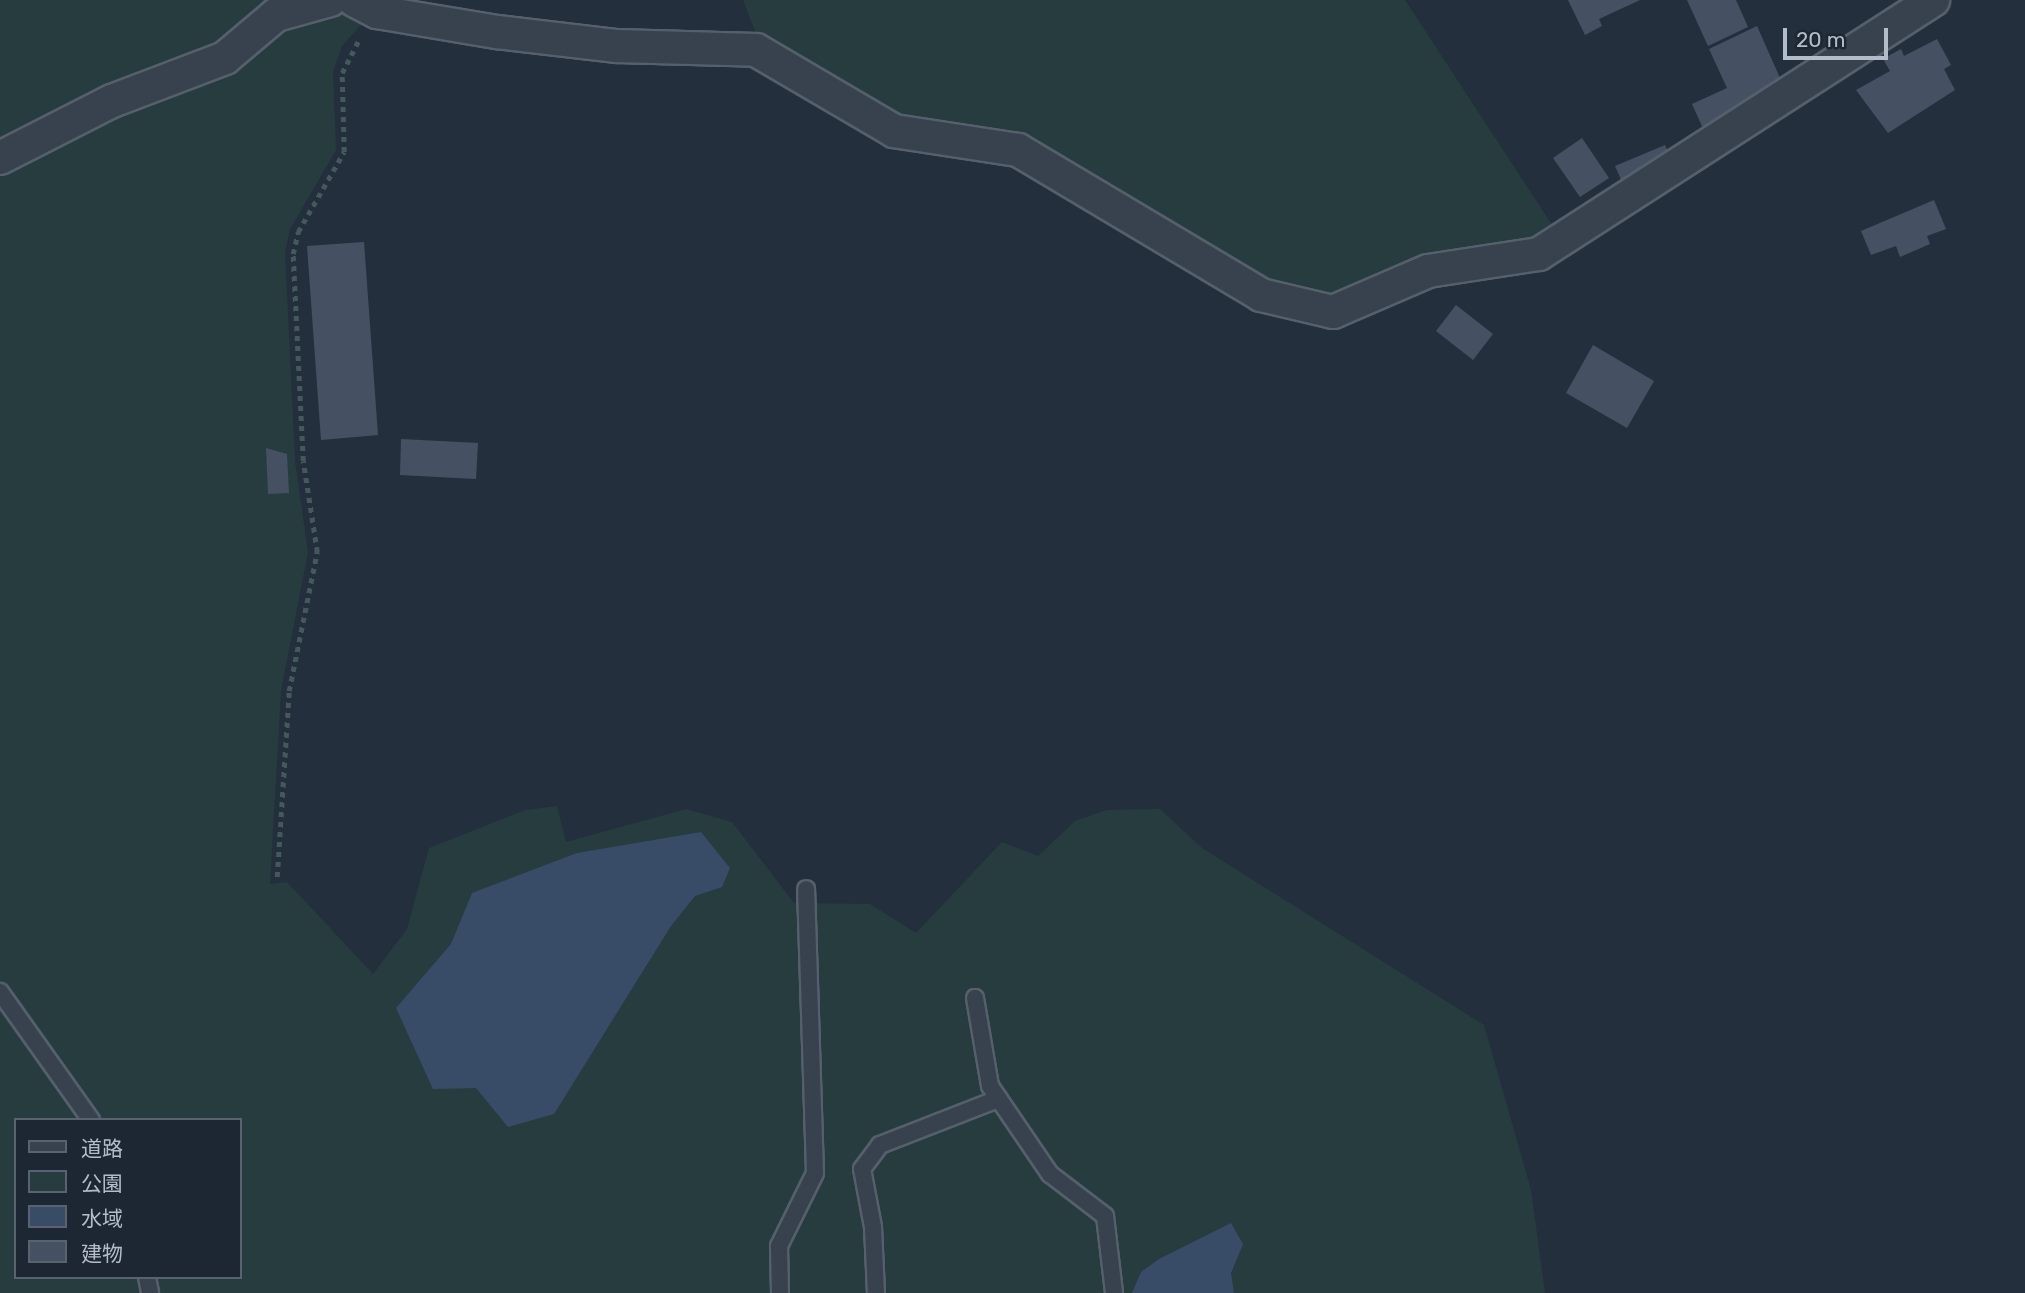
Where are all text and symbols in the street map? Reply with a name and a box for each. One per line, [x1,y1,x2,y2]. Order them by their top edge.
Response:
scale bar [1787,14,1892,58]
text: 20 m [1796,27,1845,52]
legend [14,1118,242,1279]
text: 道路 [81,1136,123,1161]
text: 公園 [81,1171,123,1196]
text: 水域 [81,1206,123,1231]
text: 建物 [81,1241,123,1266]

